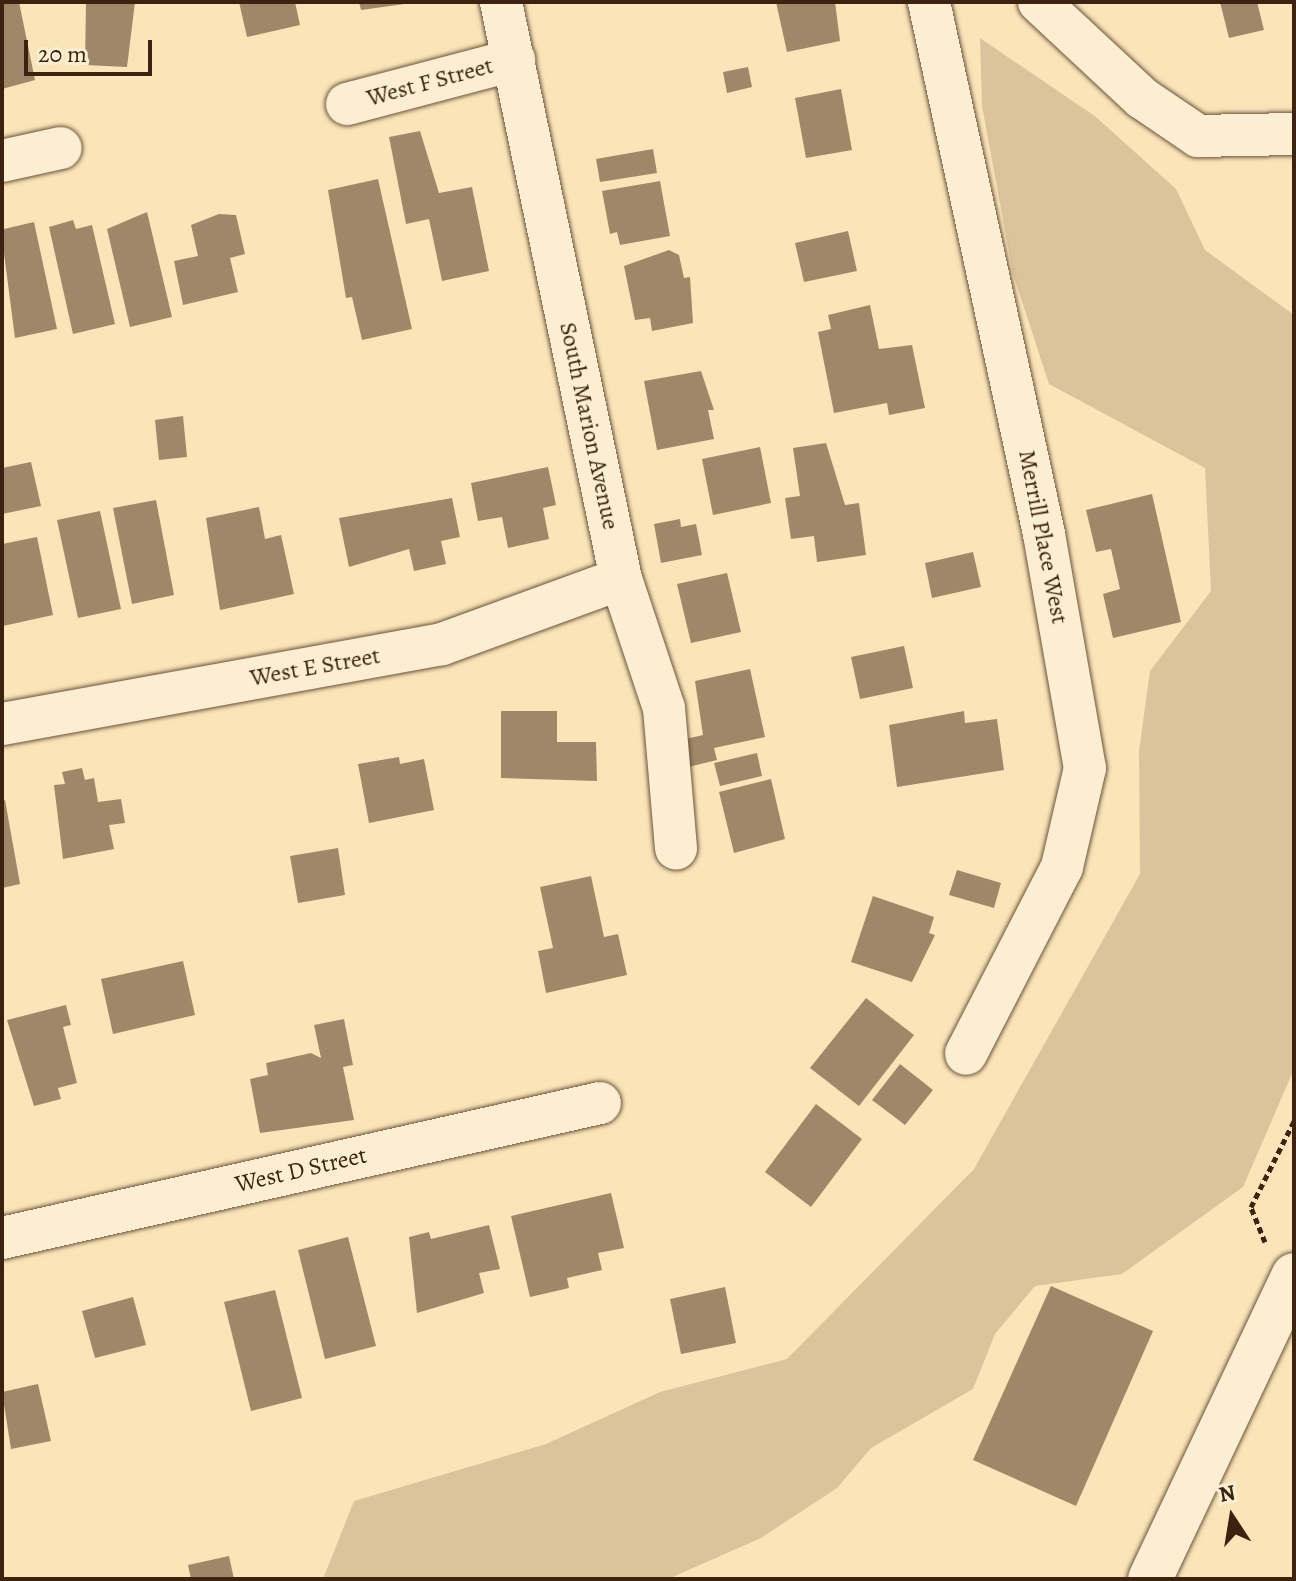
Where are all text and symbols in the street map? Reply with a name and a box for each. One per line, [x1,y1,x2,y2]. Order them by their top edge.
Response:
scale bar [28,24,156,74]
text: 20 m [38,38,87,70]
street label: West F Street [364,51,496,113]
street label: South Marion Avenue [553,320,625,532]
street label: Merrill Place West [1012,448,1074,626]
street label: West E Street [248,641,382,693]
street label: West D Street [232,1141,370,1199]
north arrow [1192,1477,1272,1557]
text: N [1216,1477,1238,1510]

